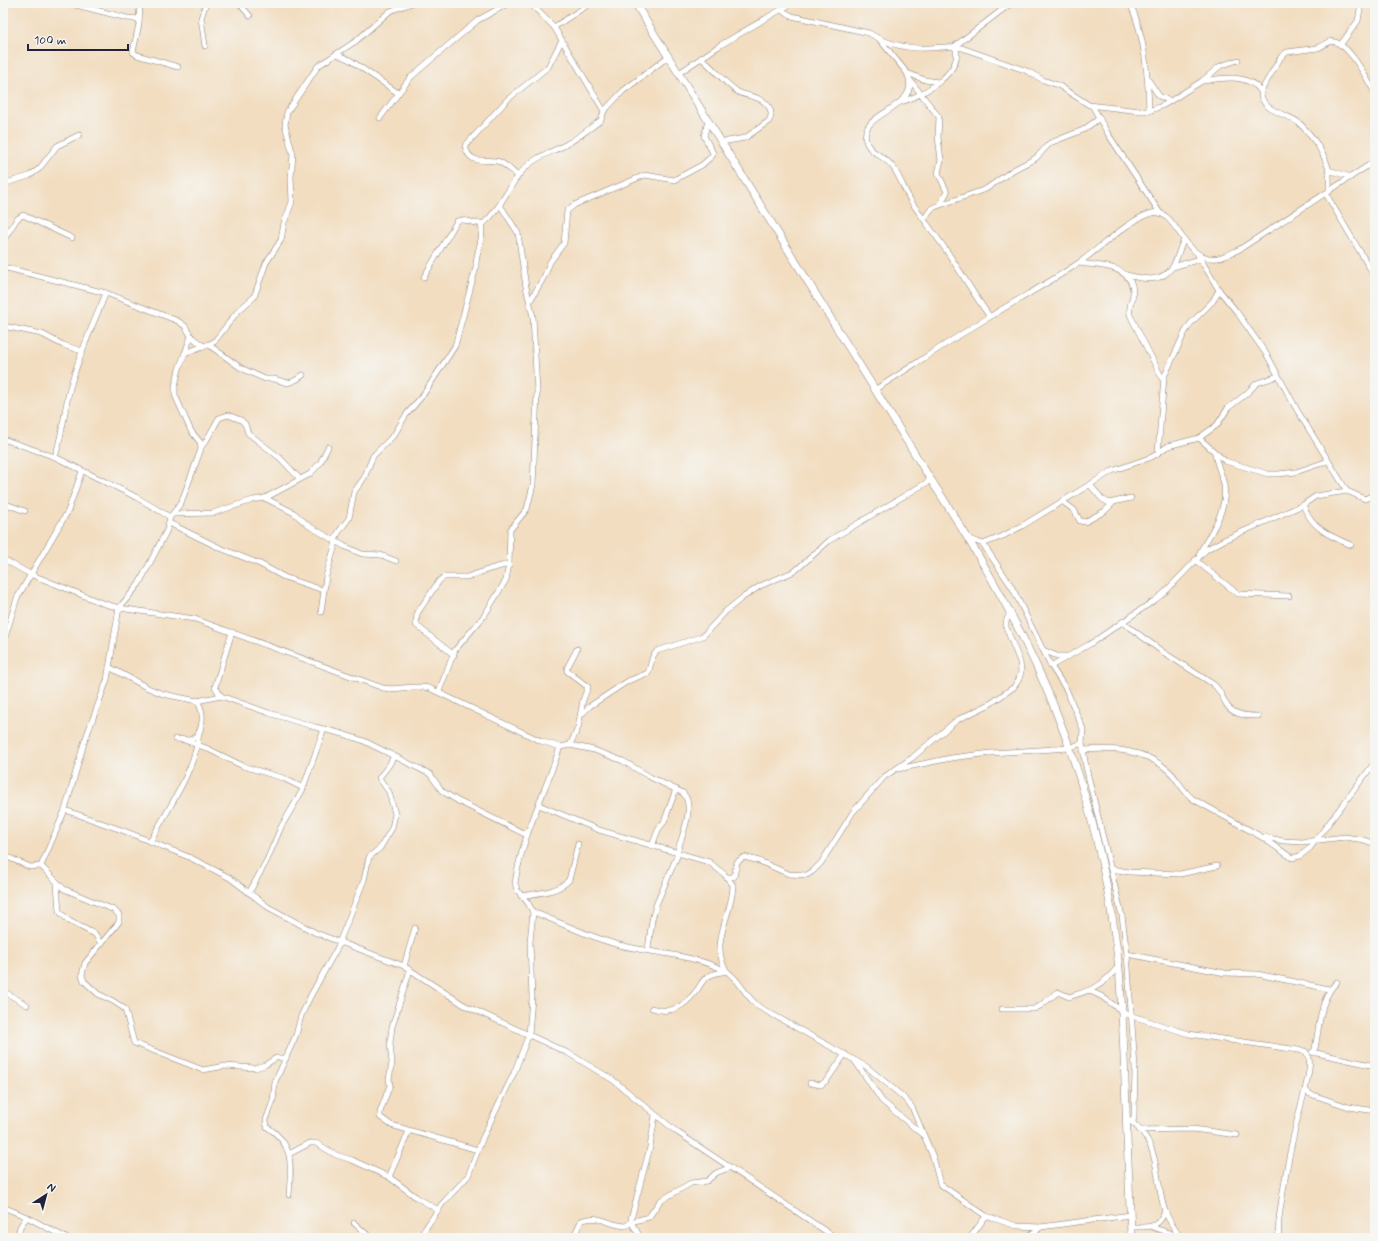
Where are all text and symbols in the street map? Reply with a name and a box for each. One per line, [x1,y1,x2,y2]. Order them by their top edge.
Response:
scale bar [28,26,128,52]
text: 100 m [34,33,66,49]
north arrow [26,1175,66,1215]
text: N [44,1180,58,1196]

